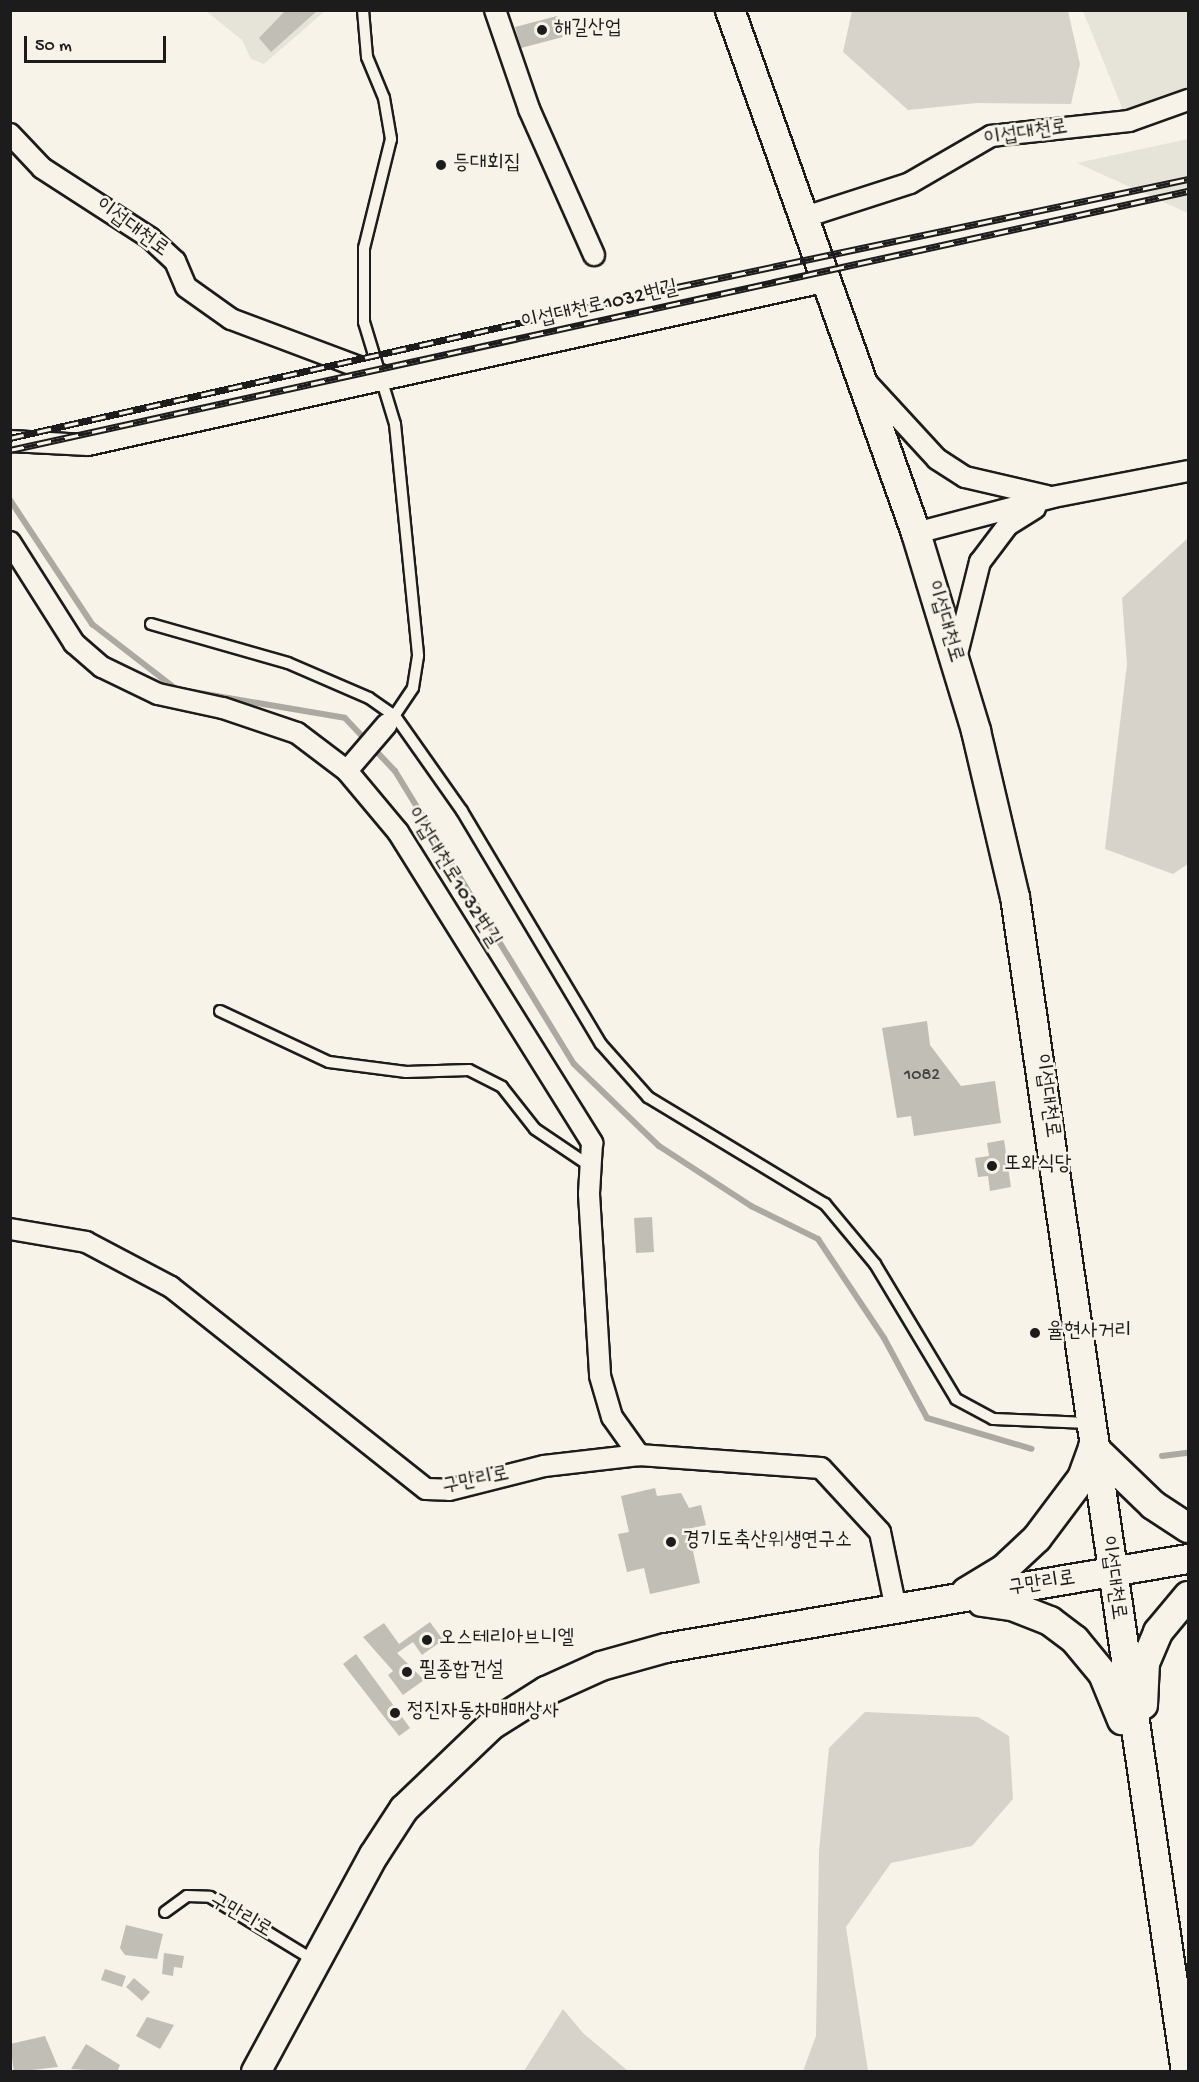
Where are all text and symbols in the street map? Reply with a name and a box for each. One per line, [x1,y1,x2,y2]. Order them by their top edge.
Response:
place label: 해길산업 [554,17,622,43]
marker: 해길산업 [535,23,549,37]
scale bar [27,24,170,62]
text: 50 m [35,36,72,57]
street label: 이섭대천로 [982,116,1070,154]
place label: 등대회집 [453,152,521,178]
marker: 등대회집 [434,158,448,172]
street label: 이섭대천로 [89,194,173,264]
street label: 이섭대천로1032번길 [519,277,681,337]
street label: 이섭대천로 [919,578,967,666]
street label: 이섭대천로1032번길 [399,804,505,952]
street label: 이섭대천로 [1027,1052,1063,1140]
house number: 1082 [904,1065,940,1087]
place label: 또와식당 [1004,1153,1072,1179]
marker: 또와식당 [985,1159,999,1173]
place label: 율현사거리 [1047,1320,1131,1346]
marker: 율현사거리 [1028,1326,1042,1340]
street label: 구만리로 [440,1463,512,1501]
place label: 경기도축산위생연구소 [683,1529,852,1555]
street label: 이섭대천로 [1093,1534,1129,1622]
marker: 경기도축산위생연구소 [664,1535,678,1549]
street label: 구만리로 [1007,1567,1077,1603]
place label: 오스테리아브니엘 [439,1627,574,1653]
marker: 오스테리아브니엘 [420,1633,434,1647]
place label: 필종합건설 [419,1659,503,1685]
marker: 필종합건설 [400,1665,414,1679]
place label: 정진자동차매매상사 [407,1700,559,1726]
marker: 정진자동차매매상사 [388,1706,402,1720]
street label: 구만리로 [204,1889,276,1945]

